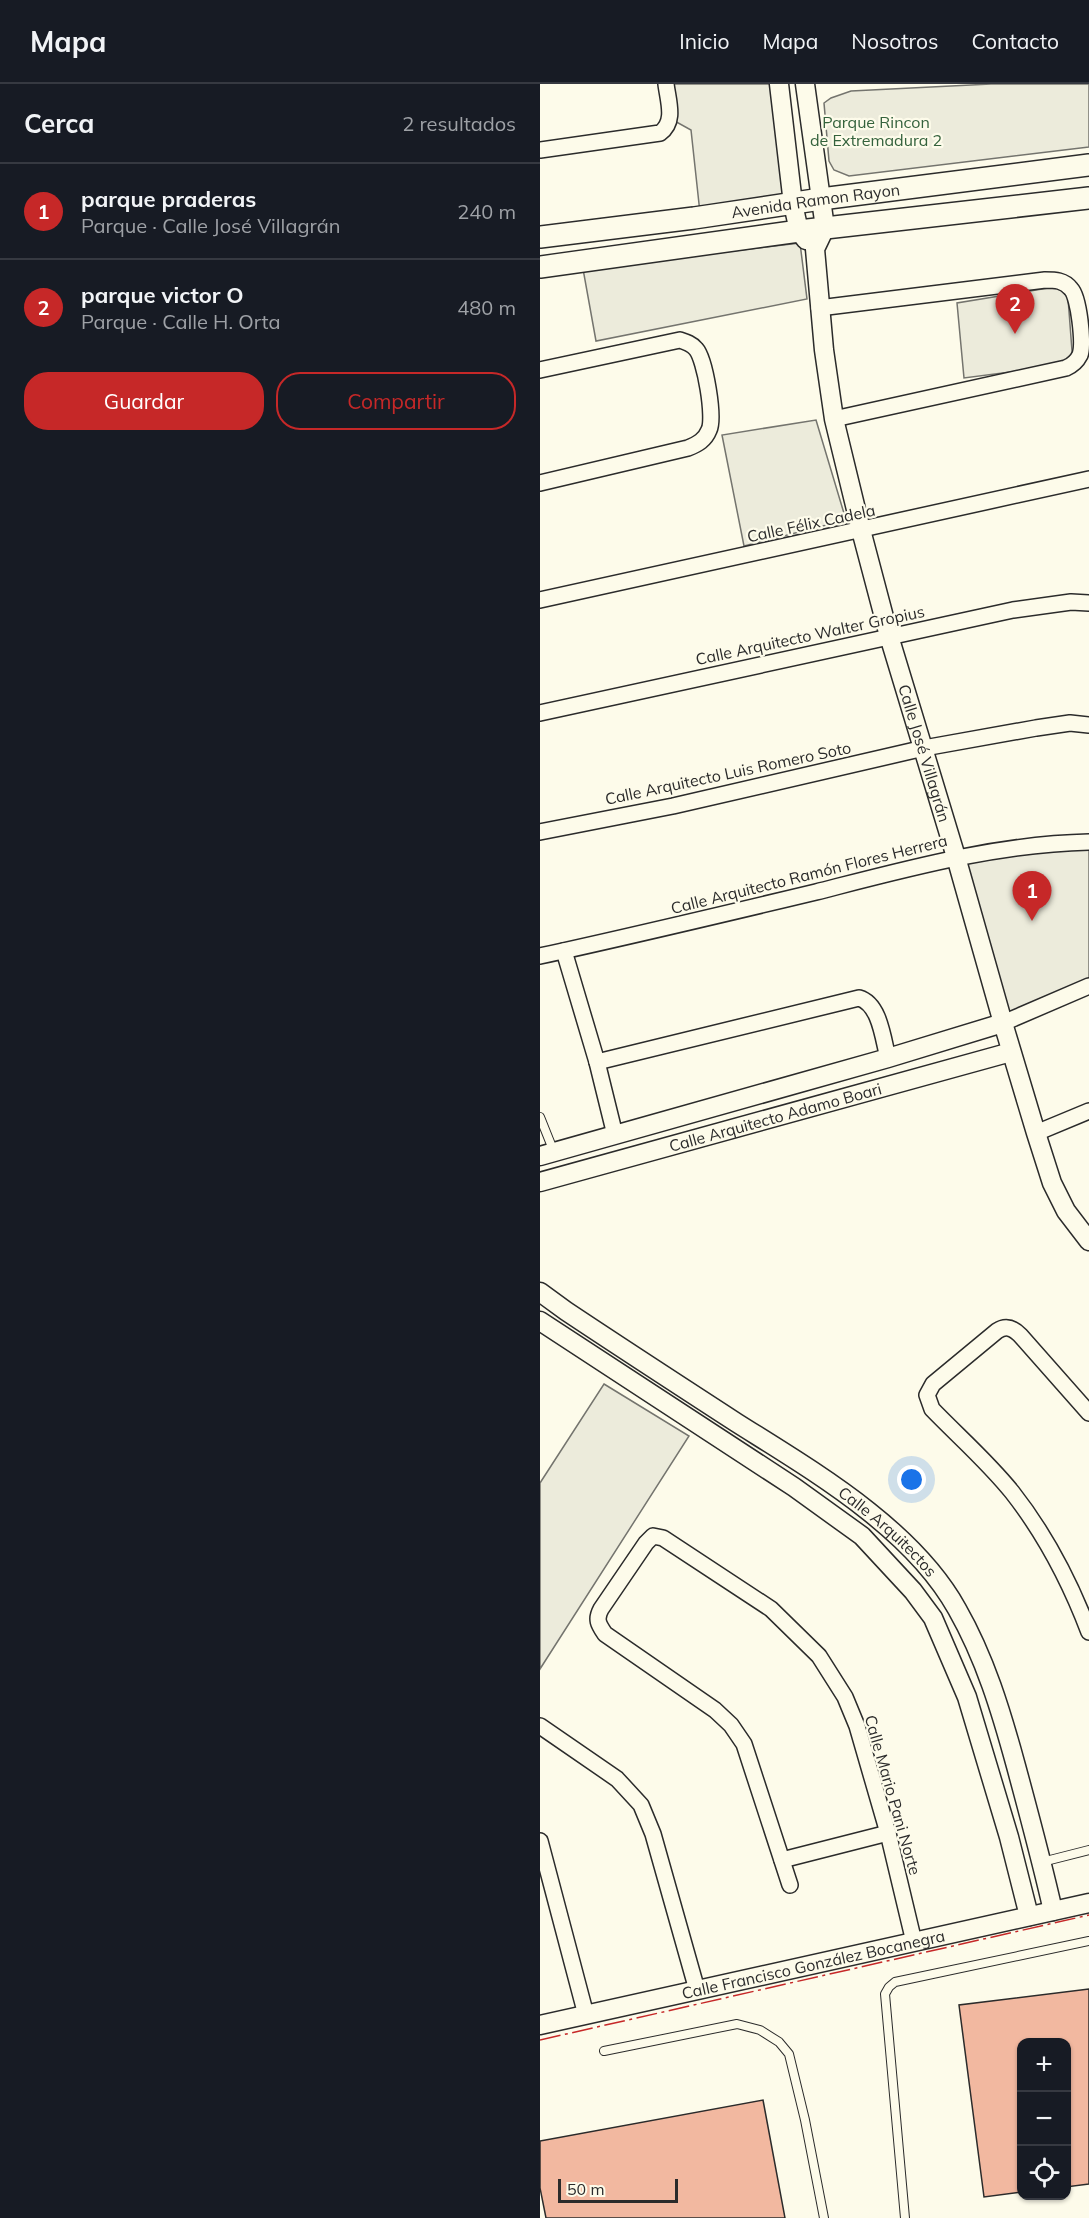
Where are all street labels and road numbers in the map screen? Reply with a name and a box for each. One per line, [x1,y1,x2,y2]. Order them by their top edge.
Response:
street label: Avenida Ramon Rayon [730,179,901,222]
street label: Calle Félix Cadela [745,500,877,546]
street label: Calle Arquitecto Walter Gropius [694,601,926,669]
street label: Calle José Villagrán [894,682,955,824]
street label: Calle Arquitecto Luis Romero Soto [603,737,853,809]
street label: Calle Arquitecto Ramón Flores Herrera [669,830,949,918]
street label: Calle Arquitecto Adamo Boari [667,1078,884,1156]
street label: Calle Arquitectos [835,1482,941,1581]
street label: Calle Mario Pani Norte [861,1713,925,1877]
street label: Calle Francisco González Bocanegra [680,1925,947,2003]

